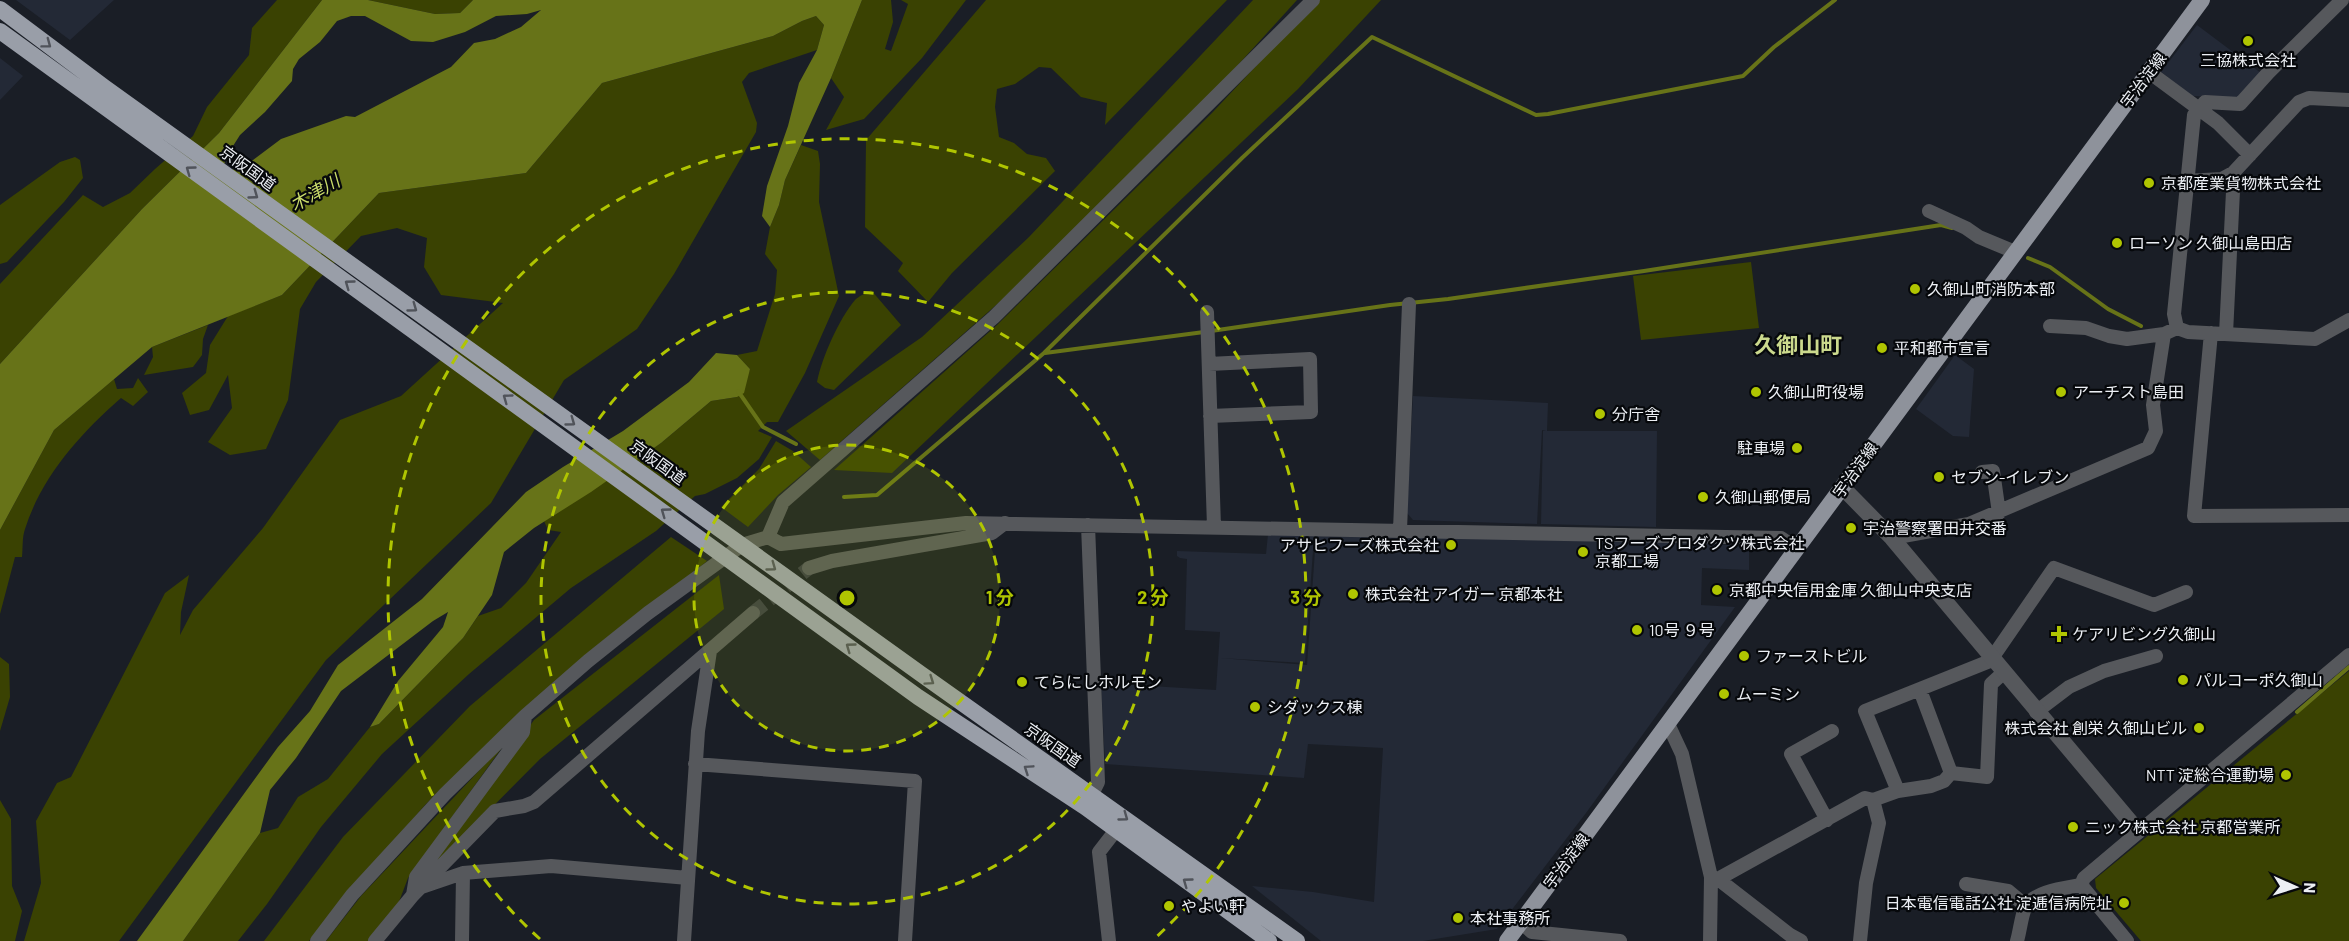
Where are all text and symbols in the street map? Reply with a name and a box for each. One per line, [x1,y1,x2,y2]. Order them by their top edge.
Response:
marker: 三協株式会社 [2241,34,2255,48]
one-way arrow [40,37,51,48]
street label: 宇治淀線 [2116,48,2169,111]
place label: 三協株式会社 [2200,50,2296,69]
street label: 京阪国道 [217,141,280,194]
one-way arrow [186,166,197,177]
water label: 木津川 [286,168,345,215]
place label: 京都産業貨物株式会社 [2161,173,2321,192]
marker: 京都産業貨物株式会社 [2142,176,2156,190]
one-way arrow [248,188,259,199]
place label: ローソン 久御山島田店 [2129,233,2292,252]
marker: ローソン 久御山島田店 [2110,236,2124,250]
place label: 久御山町消防本部 [1927,279,2055,298]
one-way arrow [344,280,355,291]
marker: 久御山町消防本部 [1908,282,1922,296]
one-way arrow [406,301,417,312]
district label: 久御山町 [1754,331,1842,357]
place label: 平和都市宣言 [1894,338,1990,357]
marker: 平和都市宣言 [1875,341,1889,355]
place label: 久御山町役場 [1768,382,1864,401]
place label: アーチスト島田 [2073,382,2184,401]
marker: 久御山町役場 [1749,385,1763,399]
marker: アーチスト島田 [2054,385,2068,399]
one-way arrow [502,394,513,405]
place label: 分庁舎 [1612,404,1660,423]
marker: 分庁舎 [1593,407,1607,421]
one-way arrow [565,415,576,426]
street label: 京阪国道 [627,435,690,488]
place label: 駐車場 [1737,438,1785,457]
street label: 宇治淀線 [1828,438,1881,501]
marker: 駐車場 [1790,441,1804,455]
place label: セブン-イレブン [1951,467,2069,486]
marker: セブン-イレブン [1932,470,1946,484]
place label: 久御山郵便局 [1715,487,1811,506]
marker: 久御山郵便局 [1696,490,1710,504]
one-way arrow [661,508,672,519]
place label: 宇治警察署田井交番 [1863,518,2007,537]
marker: 宇治警察署田井交番 [1844,521,1858,535]
place label: TSフーズプロダクツ株式会社 京都工場 [1595,533,1805,570]
place label: アサヒフーズ株式会社 [1280,535,1439,554]
marker: アサヒフーズ株式会社 [1444,538,1458,552]
marker: TSフーズプロダクツ株式会社 京都工場 [1576,545,1590,559]
one-way arrow [766,559,777,570]
place label: 京都中央信用金庫 久御山中央支店 [1729,580,1972,599]
marker: 京都中央信用金庫 久御山中央支店 [1710,583,1724,597]
place label: 株式会社 アイガー 京都本社 [1365,584,1563,603]
text: 1 分 [986,586,1014,608]
text: 2 分 [1137,586,1169,608]
text: 3 分 [1290,586,1322,608]
marker: 株式会社 アイガー 京都本社 [1346,587,1360,601]
centre of rings [837,588,857,608]
place label: 10号 ９号 [1649,620,1715,639]
marker: 10号 ９号 [1630,623,1644,637]
place label: ケアリビング久御山 [2072,624,2216,643]
marker: ケアリビング久御山 [2050,625,2068,643]
one-way arrow [846,643,857,654]
place label: ファーストビル [1756,646,1867,665]
marker: ファーストビル [1737,649,1751,663]
place label: パルコーポ久御山 [2195,670,2323,689]
place label: てらにしホルモン [1034,672,1162,691]
marker: パルコーポ久御山 [2176,673,2190,687]
one-way arrow [924,674,935,685]
marker: てらにしホルモン [1015,675,1029,689]
place label: ムーミン [1736,684,1800,703]
marker: ムーミン [1717,687,1731,701]
place label: シダックス棟 [1267,697,1363,716]
marker: シダックス棟 [1248,700,1262,714]
street label: 京阪国道 [1022,718,1085,771]
place label: 株式会社 創栄 久御山ビル [2005,718,2187,737]
marker: 株式会社 創栄 久御山ビル [2192,721,2206,735]
place label: NTT 淀総合運動場 [2146,765,2274,784]
one-way arrow [1024,766,1035,777]
marker: NTT 淀総合運動場 [2279,768,2293,782]
one-way arrow [1117,810,1128,821]
place label: ニック株式会社 京都営業所 [2085,817,2280,836]
marker: ニック株式会社 京都営業所 [2066,820,2080,834]
street label: 宇治淀線 [1539,829,1592,892]
north arrow [2265,857,2325,917]
one-way arrow [1183,878,1194,889]
text: N [2301,882,2320,894]
place label: 日本電信電話公社 淀逓信病院址 [1885,893,2112,912]
place label: やよい軒 [1181,896,1245,915]
marker: 日本電信電話公社 淀逓信病院址 [2117,896,2131,910]
marker: やよい軒 [1162,899,1176,913]
place label: 本社事務所 [1470,908,1550,927]
marker: 本社事務所 [1451,911,1465,925]

